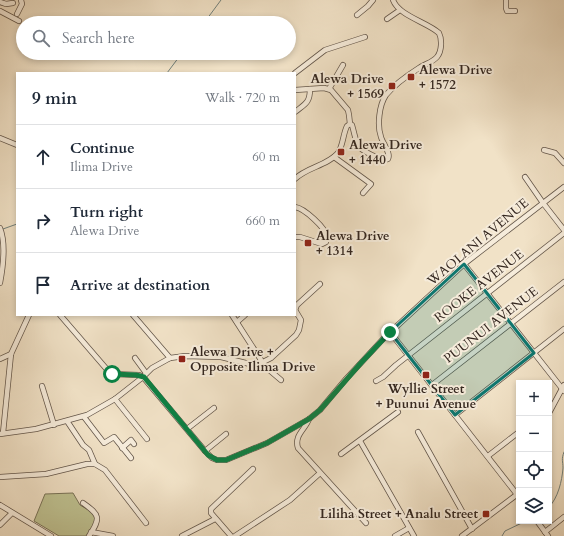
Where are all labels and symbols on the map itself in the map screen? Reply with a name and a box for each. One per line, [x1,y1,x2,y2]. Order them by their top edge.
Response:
place label: Alewa Drive + 1572 [419,61,492,94]
place label: Alewa Drive + 1569 [311,70,384,103]
marker: Alewa Drive + 1572 [406,72,416,82]
marker: Alewa Drive + 1569 [387,81,397,91]
place label: Alewa Drive + 1440 [349,136,422,169]
marker: Alewa Drive + 1440 [336,147,346,157]
street label: WAOLANI AVENUE [423,194,533,291]
place label: Alewa Drive + 1314 [316,227,389,260]
marker: Alewa Drive + 1314 [303,238,313,248]
street label: ROOKE AVENUE [430,245,528,327]
street label: PUUNUI AVENUE [440,282,542,368]
route end [381,323,399,341]
place label: Alewa Drive + Opposite Ilima Drive [190,343,316,376]
marker: Alewa Drive + Opposite Ilima Drive [177,354,187,364]
route start [103,365,121,383]
marker: Wyllie Street + Puunui Avenue [421,370,431,380]
place label: Wyllie Street + Puunui Avenue [376,380,476,413]
place label: Liliha Street + Analu Street [320,505,478,523]
marker: Liliha Street + Analu Street [481,509,491,519]

